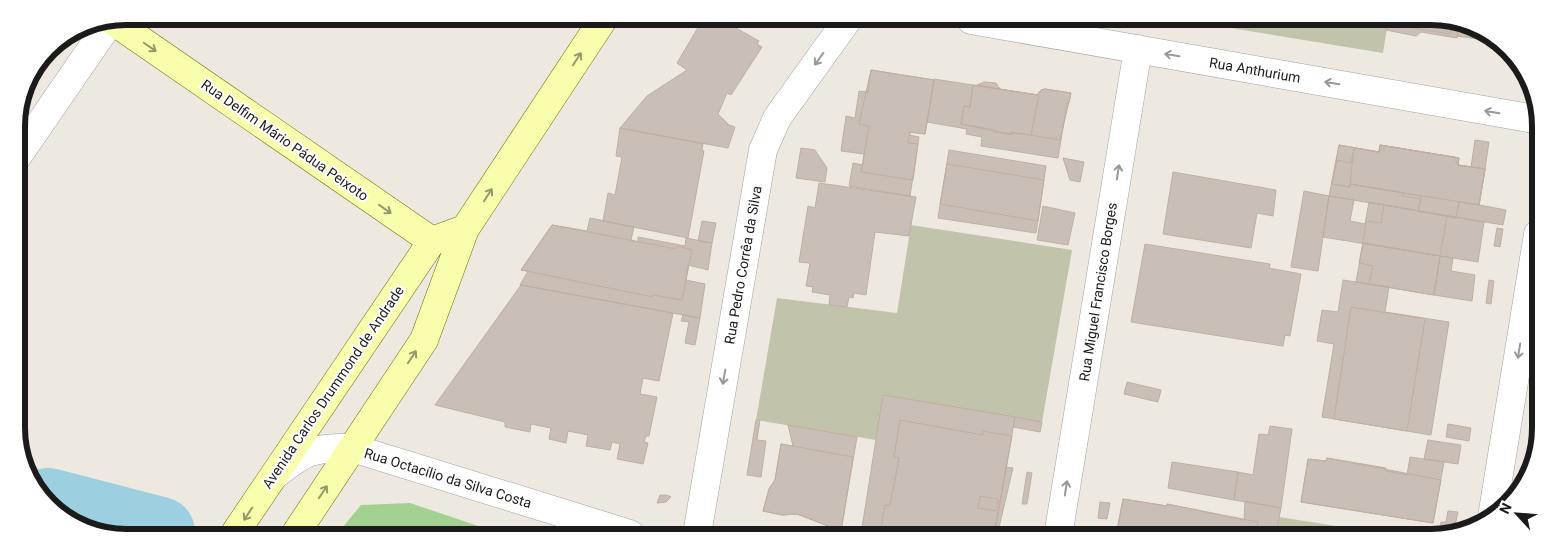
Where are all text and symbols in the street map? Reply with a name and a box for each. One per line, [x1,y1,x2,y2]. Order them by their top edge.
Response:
one-way arrow [143,42,157,52]
one-way arrow [1164,49,1180,59]
one-way arrow [572,52,582,66]
one-way arrow [814,52,824,66]
street label: Rua Anthurium [1208,54,1302,86]
street label: Rua Delfim Mário Pádua Peixoto [198,76,372,204]
one-way arrow [1324,78,1340,88]
one-way arrow [1484,106,1500,116]
one-way arrow [1113,164,1123,180]
street label: Rua Pedro Corrêa da Silva [721,184,765,346]
one-way arrow [483,188,493,202]
street label: Rua Miguel Francisco Borges [1076,201,1120,383]
one-way arrow [378,204,392,214]
street label: Avenida Carlos Drummond de Andrade [259,283,407,491]
one-way arrow [1514,343,1524,359]
one-way arrow [407,350,418,364]
one-way arrow [718,368,728,384]
street label: Rua Octacílio da Silva Costa [362,445,534,511]
one-way arrow [1062,480,1072,496]
one-way arrow [318,486,328,500]
north arrow [1492,489,1542,539]
text: N [1496,500,1515,516]
one-way arrow [242,506,252,520]

